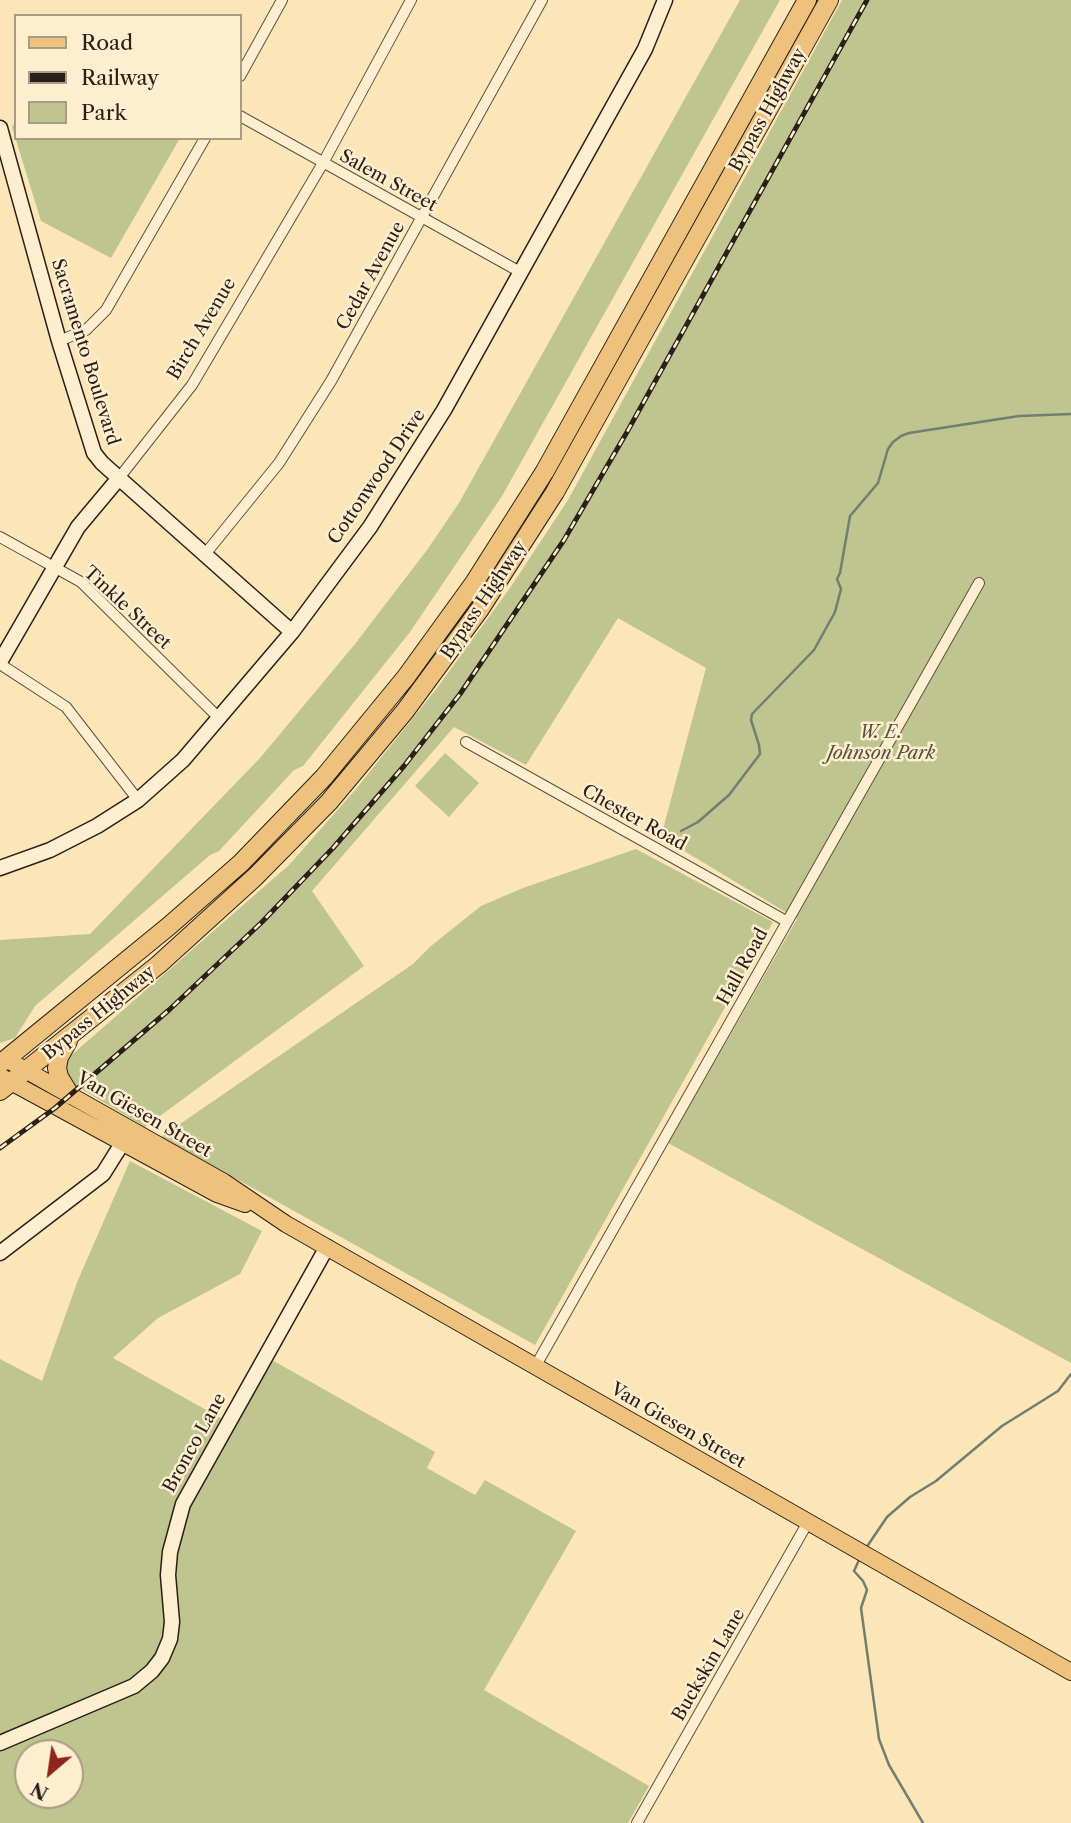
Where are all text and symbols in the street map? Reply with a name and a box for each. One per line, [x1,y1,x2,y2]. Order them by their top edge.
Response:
legend [14,14,242,140]
text: Road [81,30,133,55]
street label: Bypass Highway [725,44,811,176]
text: Railway [81,65,159,90]
text: Park [81,100,127,125]
street label: Salem Street [335,145,441,217]
street label: Cedar Avenue [332,218,410,334]
street label: Sacramento Boulevard [46,256,124,448]
street label: Birch Avenue [163,274,241,384]
street label: Cottonwood Drive [324,405,430,549]
street label: Bypass Highway [436,537,532,663]
street label: Tinkle Street [79,562,175,654]
park label: W. E. Johnson Park [827,722,935,764]
street label: Chester Road [578,780,690,856]
street label: Hall Road [713,925,773,1009]
street label: Bypass Highway [39,961,159,1065]
street label: Van Giesen Street [73,1068,215,1162]
street label: Van Giesen Street [607,1379,749,1473]
street label: Bronco Lane [159,1390,231,1496]
street label: Buckskin Lane [668,1605,750,1725]
north arrow [14,1739,84,1809]
text: N [27,1777,52,1805]

